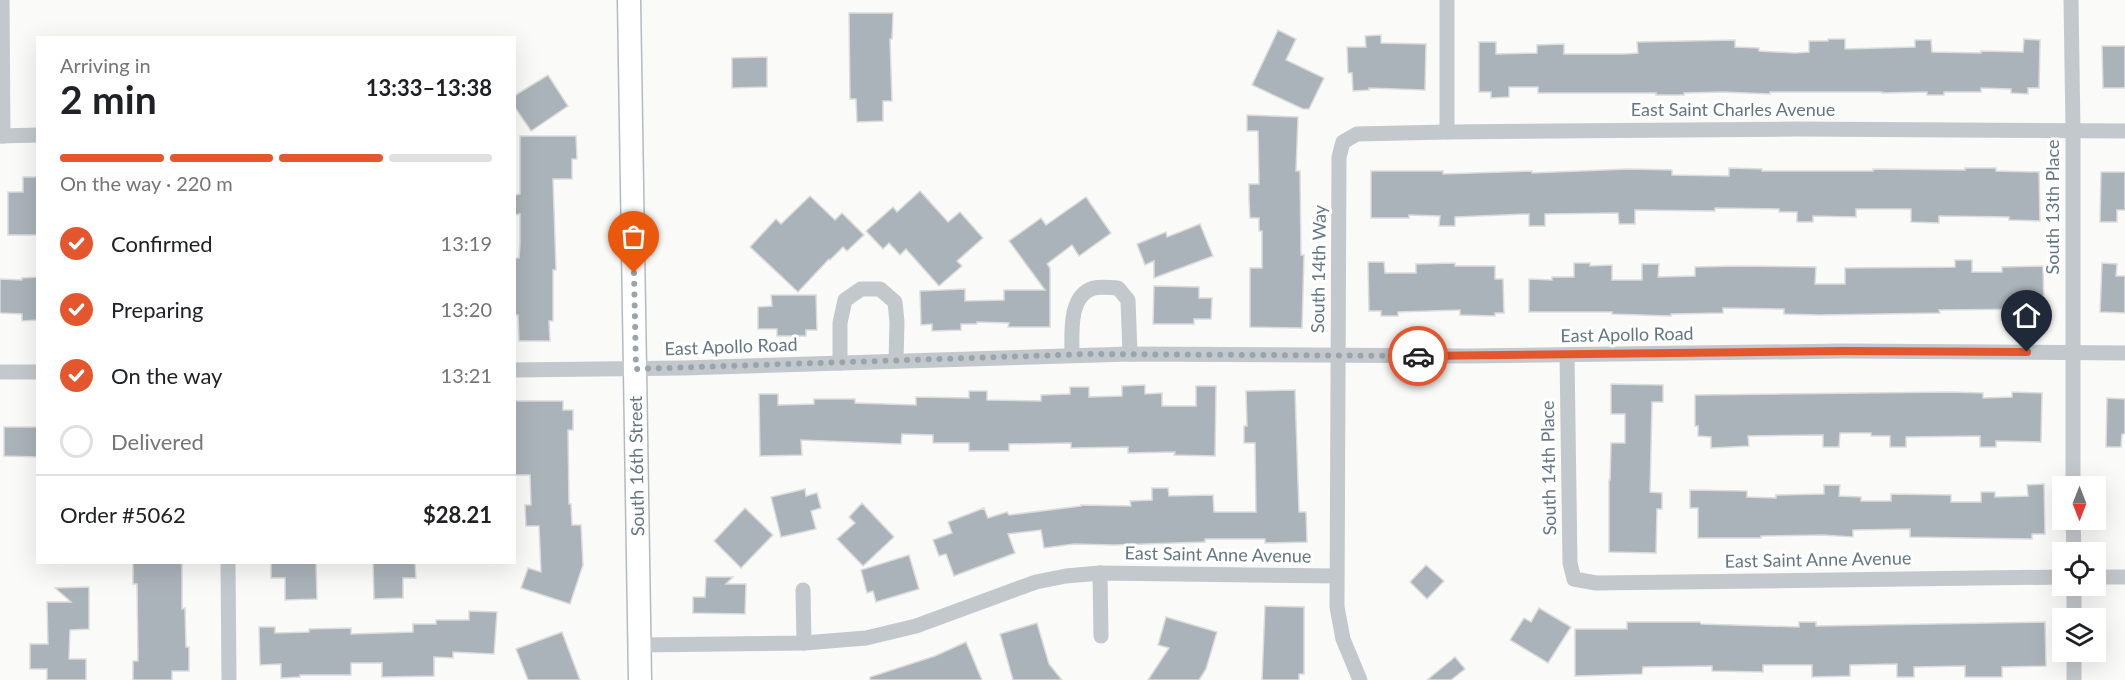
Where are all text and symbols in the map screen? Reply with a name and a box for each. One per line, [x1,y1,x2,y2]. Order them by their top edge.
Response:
text: Arriving in [60,53,151,77]
text: 13:33–13:38 [366,74,492,101]
text: 2 min [60,76,157,122]
street label: East Saint Charles Avenue [1631,98,1835,120]
street label: South 13th Place [2041,140,2063,274]
text: On the way · 220 m [60,171,233,195]
street label: South 14th Way [1306,204,1330,333]
pin [608,211,659,273]
icon: bag [617,220,650,253]
icon: check [60,227,93,260]
text: Confirmed [111,230,213,257]
text: 13:19 [441,231,492,255]
pin [2001,290,2052,352]
icon: check [60,293,93,326]
text: Preparing [111,296,203,323]
text: 13:20 [441,297,492,321]
icon: home [2010,299,2043,332]
street label: East Apollo Road [1560,322,1694,346]
courier [1388,326,1448,386]
street label: East Apollo Road [664,333,798,359]
icon: car [1402,340,1435,373]
icon: check [60,359,93,392]
text: On the way [111,362,222,389]
text: 13:21 [441,363,492,387]
street label: South 16th Street [624,395,648,536]
street label: South 14th Place [1536,400,1560,536]
text: Delivered [111,428,204,455]
north arrow [2052,476,2106,530]
map controls [2052,476,2106,662]
text: Order #5062 [60,501,186,528]
text: $28.21 [423,501,492,528]
street label: East Saint Anne Avenue [1124,541,1312,567]
button: locate [2052,542,2106,596]
street label: East Saint Anne Avenue [1724,546,1912,572]
button: layers [2052,608,2106,662]

